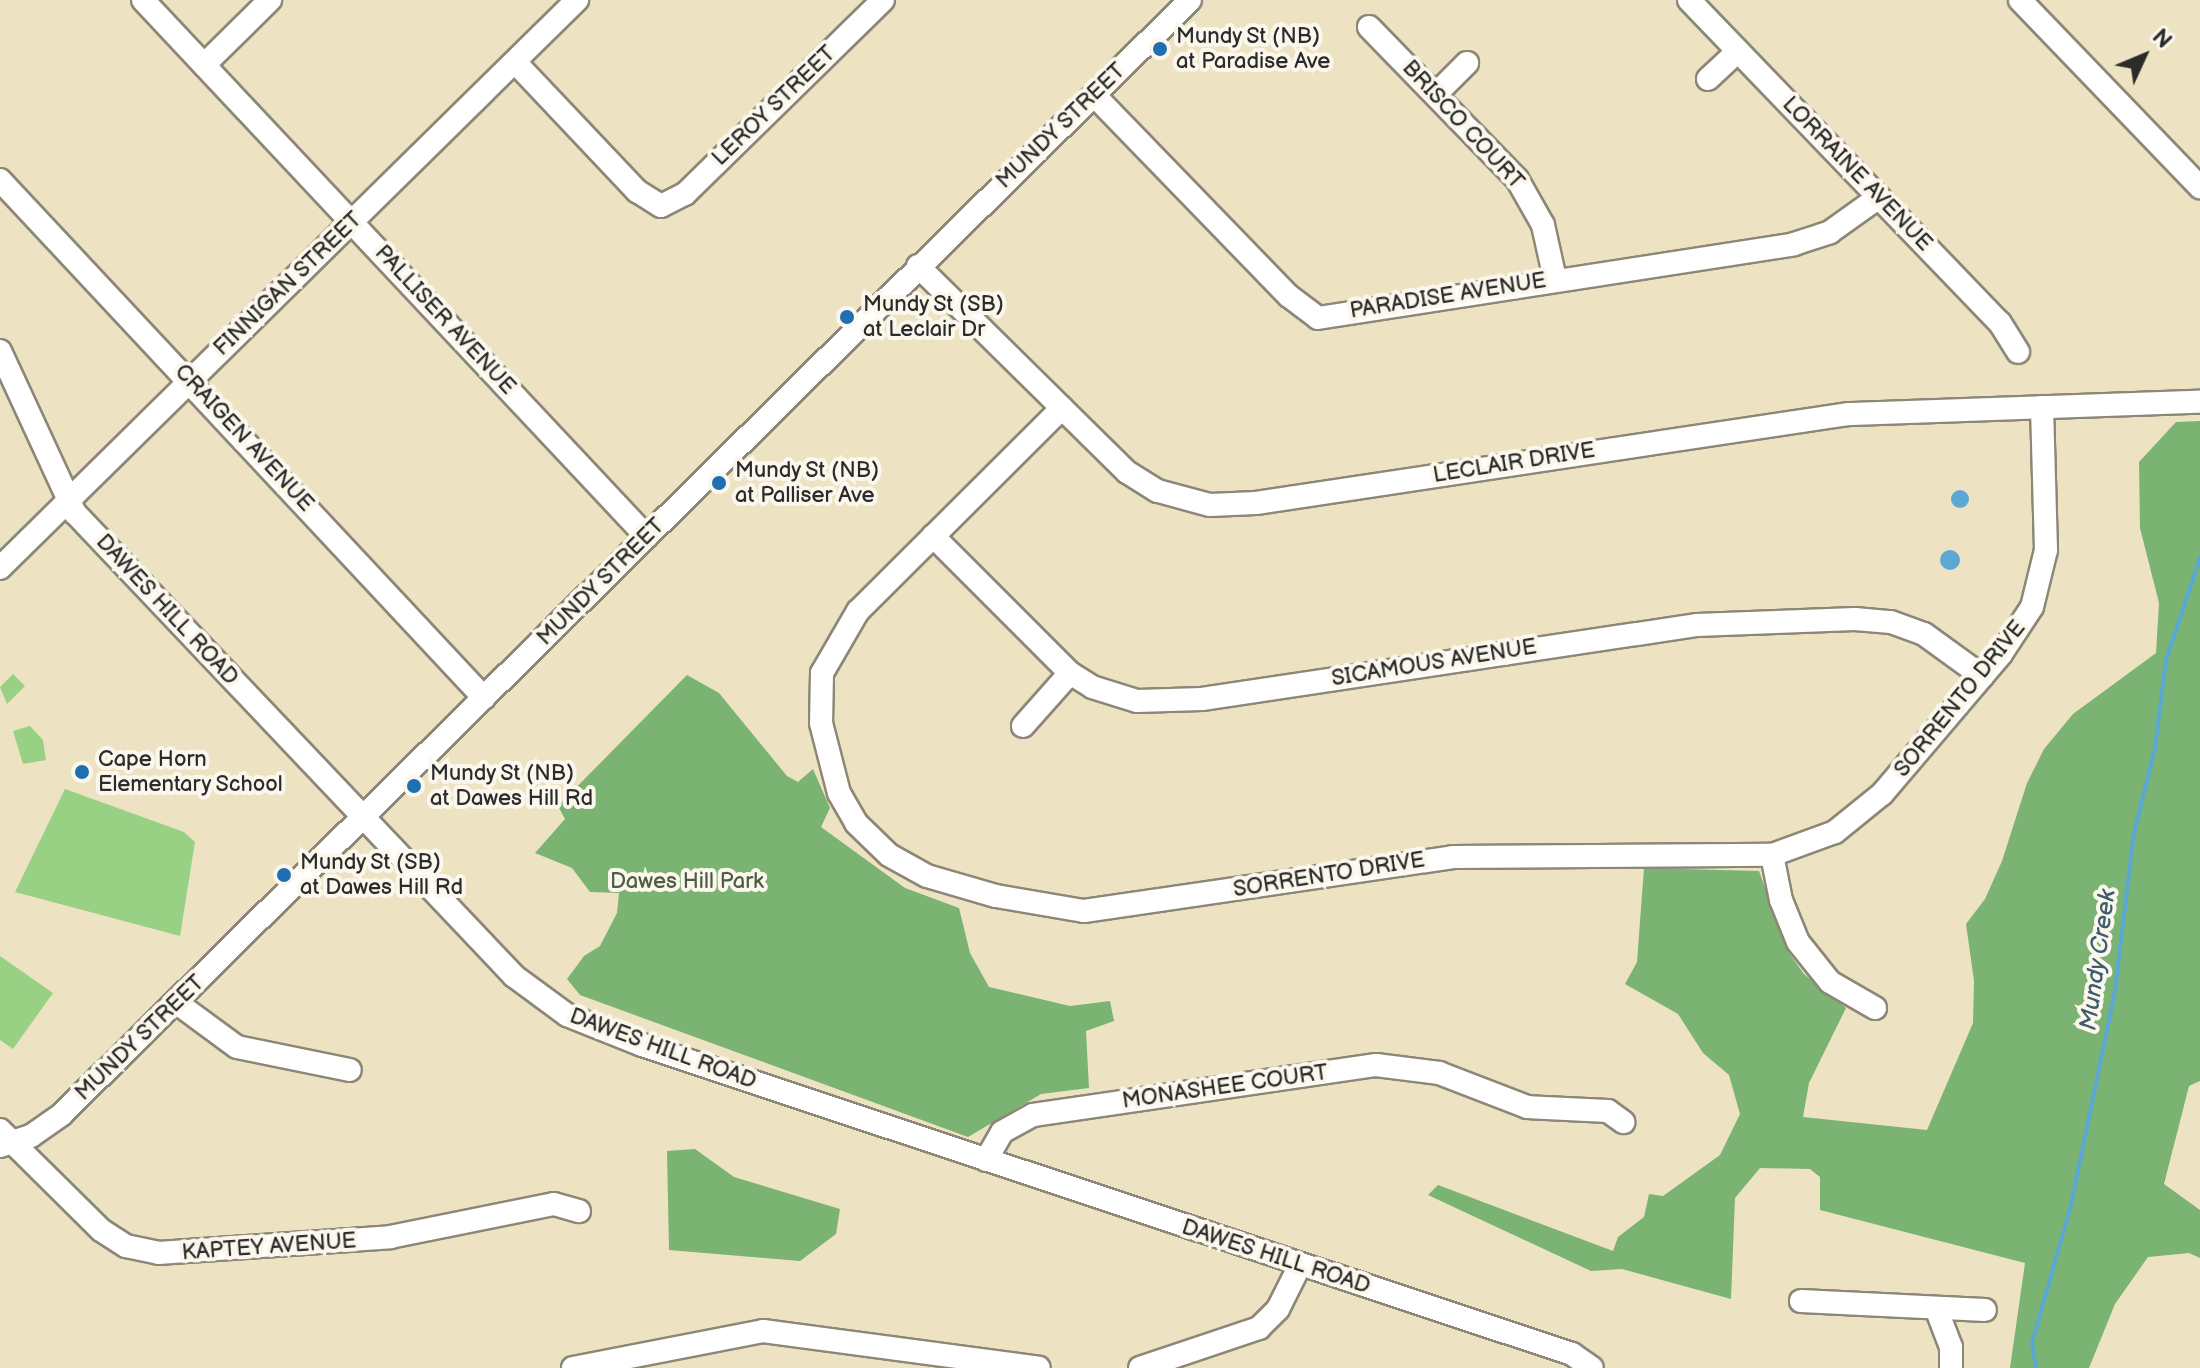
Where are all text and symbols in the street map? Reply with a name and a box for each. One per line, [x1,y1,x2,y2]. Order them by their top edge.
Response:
north arrow [2104,16,2184,96]
place label: Mundy St (NB) at Paradise Ave [1176,23,1330,74]
text: N [2146,24,2177,54]
street label: LEROY STREET [707,40,841,172]
marker: Mundy St (NB) at Paradise Ave [1151,40,1169,58]
street label: BRISCO COURT [1397,55,1529,195]
street label: MUNDY STREET [991,58,1131,194]
street label: LORRAINE AVENUE [1777,91,1937,257]
street label: FINNIGAN STREET [208,206,368,362]
street label: PALLISER AVENUE [369,240,521,400]
street label: PARADISE AVENUE [1348,267,1548,325]
place label: Mundy St (SB) at Leclair Dr [863,291,1006,342]
marker: Mundy St (SB) at Leclair Dr [838,308,856,326]
street label: CRAIGEN AVENUE [169,359,319,517]
street label: LECLAIR DRIVE [1431,437,1597,489]
place label: Mundy St (NB) at Palliser Ave [735,457,881,508]
marker: Mundy St (NB) at Palliser Ave [710,474,728,492]
street label: MUNDY STREET [532,513,670,651]
street label: DAWES HILL ROAD [90,529,244,691]
street label: SORRENTO DRIVE [1889,615,2031,783]
street label: SICAMOUS AVENUE [1330,634,1538,692]
place label: Cape Horn Elementary School [98,746,284,798]
place label: Mundy St (NB) at Dawes Hill Rd [430,760,593,812]
marker: Cape Horn Elementary School [73,763,91,781]
marker: Mundy St (NB) at Dawes Hill Rd [405,777,423,795]
street label: SORRENTO DRIVE [1231,847,1427,903]
place label: Mundy St (SB) at Dawes Hill Rd [300,849,463,900]
marker: Mundy St (SB) at Dawes Hill Rd [275,866,293,884]
park label: Dawes Hill Park [610,869,764,895]
water label: Mundy Creek [2074,887,2122,1033]
street label: MUNDY STREET [70,970,210,1106]
street label: DAWES HILL ROAD [566,1003,760,1095]
street label: MONASHEE COURT [1120,1059,1330,1115]
street label: DAWES HILL ROAD [1178,1214,1374,1300]
street label: KAPTEY AVENUE [181,1228,357,1266]

